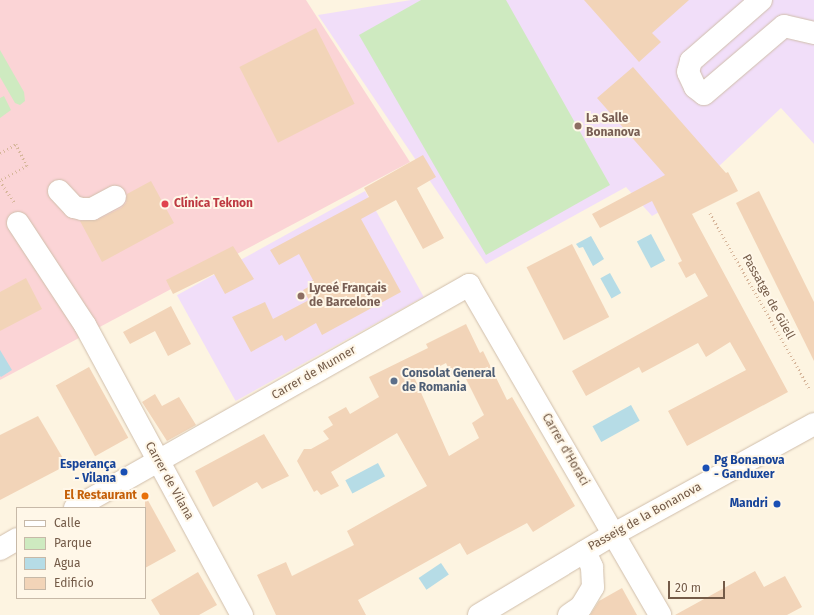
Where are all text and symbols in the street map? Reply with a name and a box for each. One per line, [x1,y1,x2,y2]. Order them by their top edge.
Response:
place label: La Salle Bonanova [586,112,640,140]
marker: La Salle Bonanova [573,121,583,131]
place label: Clínica Teknon [174,197,253,211]
marker: Clínica Teknon [159,198,171,210]
street label: Passatge de Güell [739,252,797,342]
place label: Lyceé Français de Barcelone [309,282,387,310]
marker: Lyceé Français de Barcelone [296,291,306,301]
street label: Carrer de Munner [269,343,359,403]
place label: Consolat General de Romania [402,367,495,395]
marker: Consolat General de Romania [389,376,399,386]
street label: Carrer d'Horaci [538,411,592,489]
street label: Carrer de Vilana [142,440,196,522]
place label: Pg Bonanova - Ganduxer [714,454,785,482]
place label: Esperança - Vilana [60,458,116,486]
marker: Pg Bonanova - Ganduxer [701,463,711,473]
marker: Esperança - Vilana [119,467,129,477]
street label: Passeig de la Bonanova [586,480,704,554]
place label: El Restaurant [64,489,137,503]
marker: El Restaurant [140,491,150,501]
place label: Mandri [730,497,768,511]
marker: Mandri [771,498,783,510]
legend [16,507,146,599]
text: Calle [54,516,81,530]
text: Parque [54,536,92,550]
text: Agua [54,556,81,570]
scale bar [670,573,727,599]
text: Edificio [54,576,94,590]
text: 20 m [675,581,701,595]

